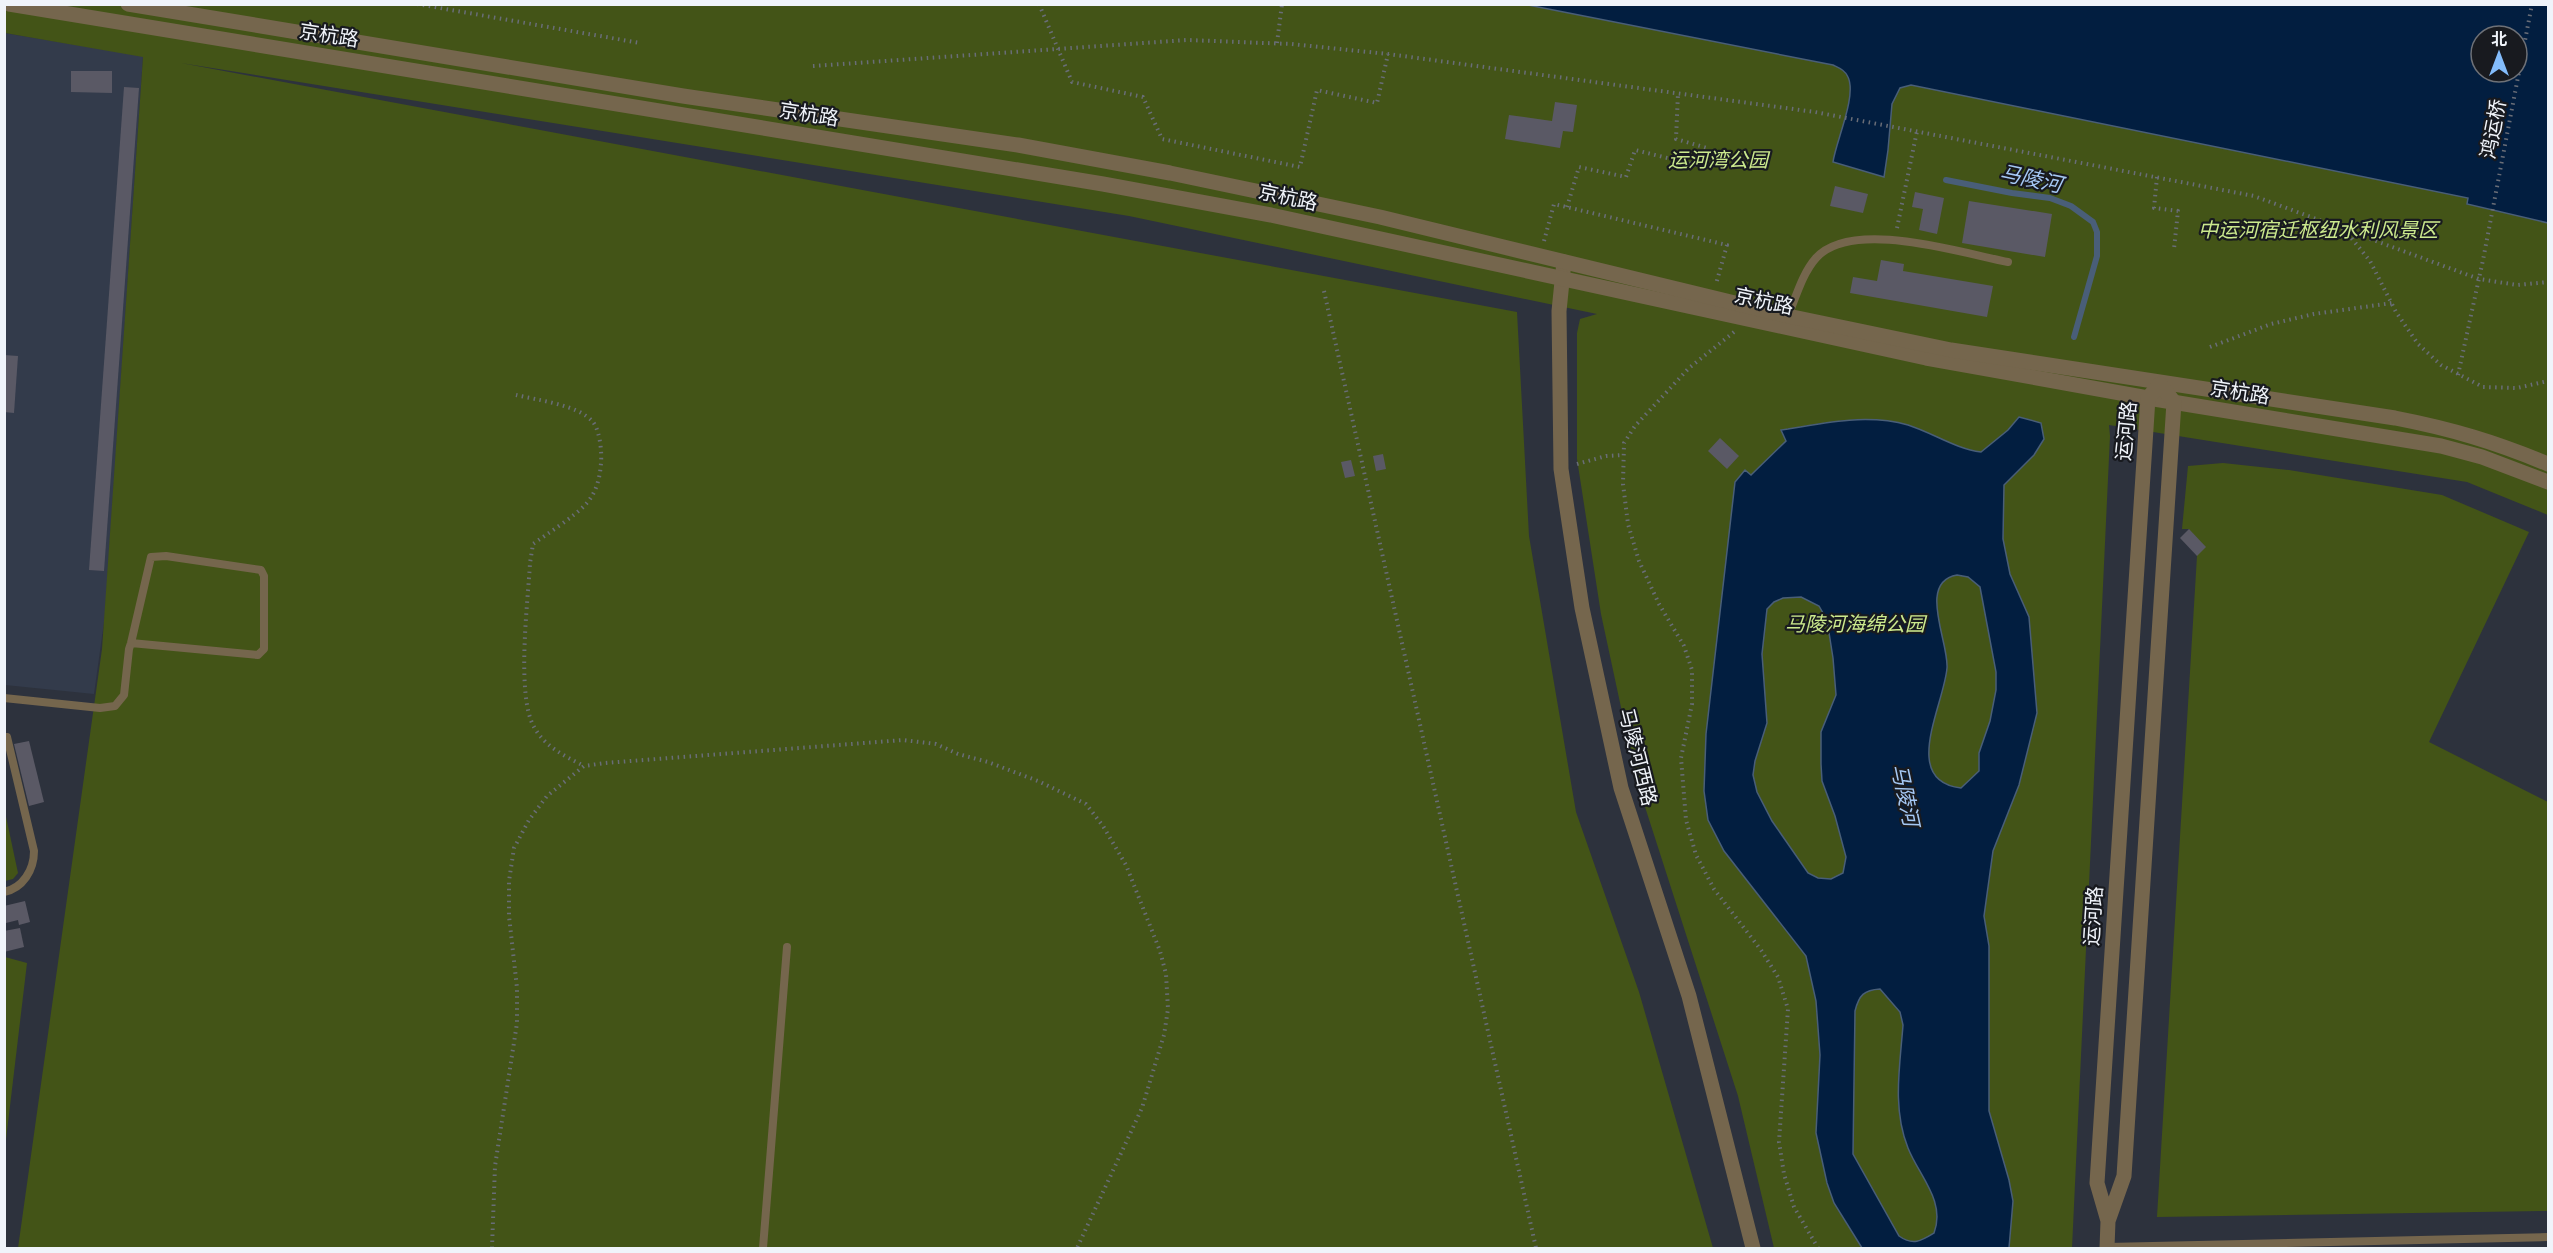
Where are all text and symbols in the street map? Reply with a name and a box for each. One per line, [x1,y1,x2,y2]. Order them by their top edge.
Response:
street label: 京杭路 [297,18,361,52]
north arrow [2469,24,2529,84]
text: 北 [2491,30,2507,49]
street label: 京杭路 [777,97,841,131]
street label: 鸿运桥 [2475,97,2511,161]
park label: 运河湾公园 [1668,148,1771,172]
water label: 马陵河 [1998,161,2068,198]
street label: 京杭路 [1256,179,1320,215]
park label: 中运河宿迁枢纽水利风景区 [2198,218,2441,242]
street label: 京杭路 [1732,283,1796,319]
street label: 京杭路 [2208,375,2272,409]
street label: 运河路 [2111,400,2141,462]
park label: 马陵河海绵公园 [1785,612,1928,636]
street label: 马陵河西路 [1614,706,1662,808]
water label: 马陵河 [1887,762,1924,832]
street label: 运河路 [2079,885,2107,947]

